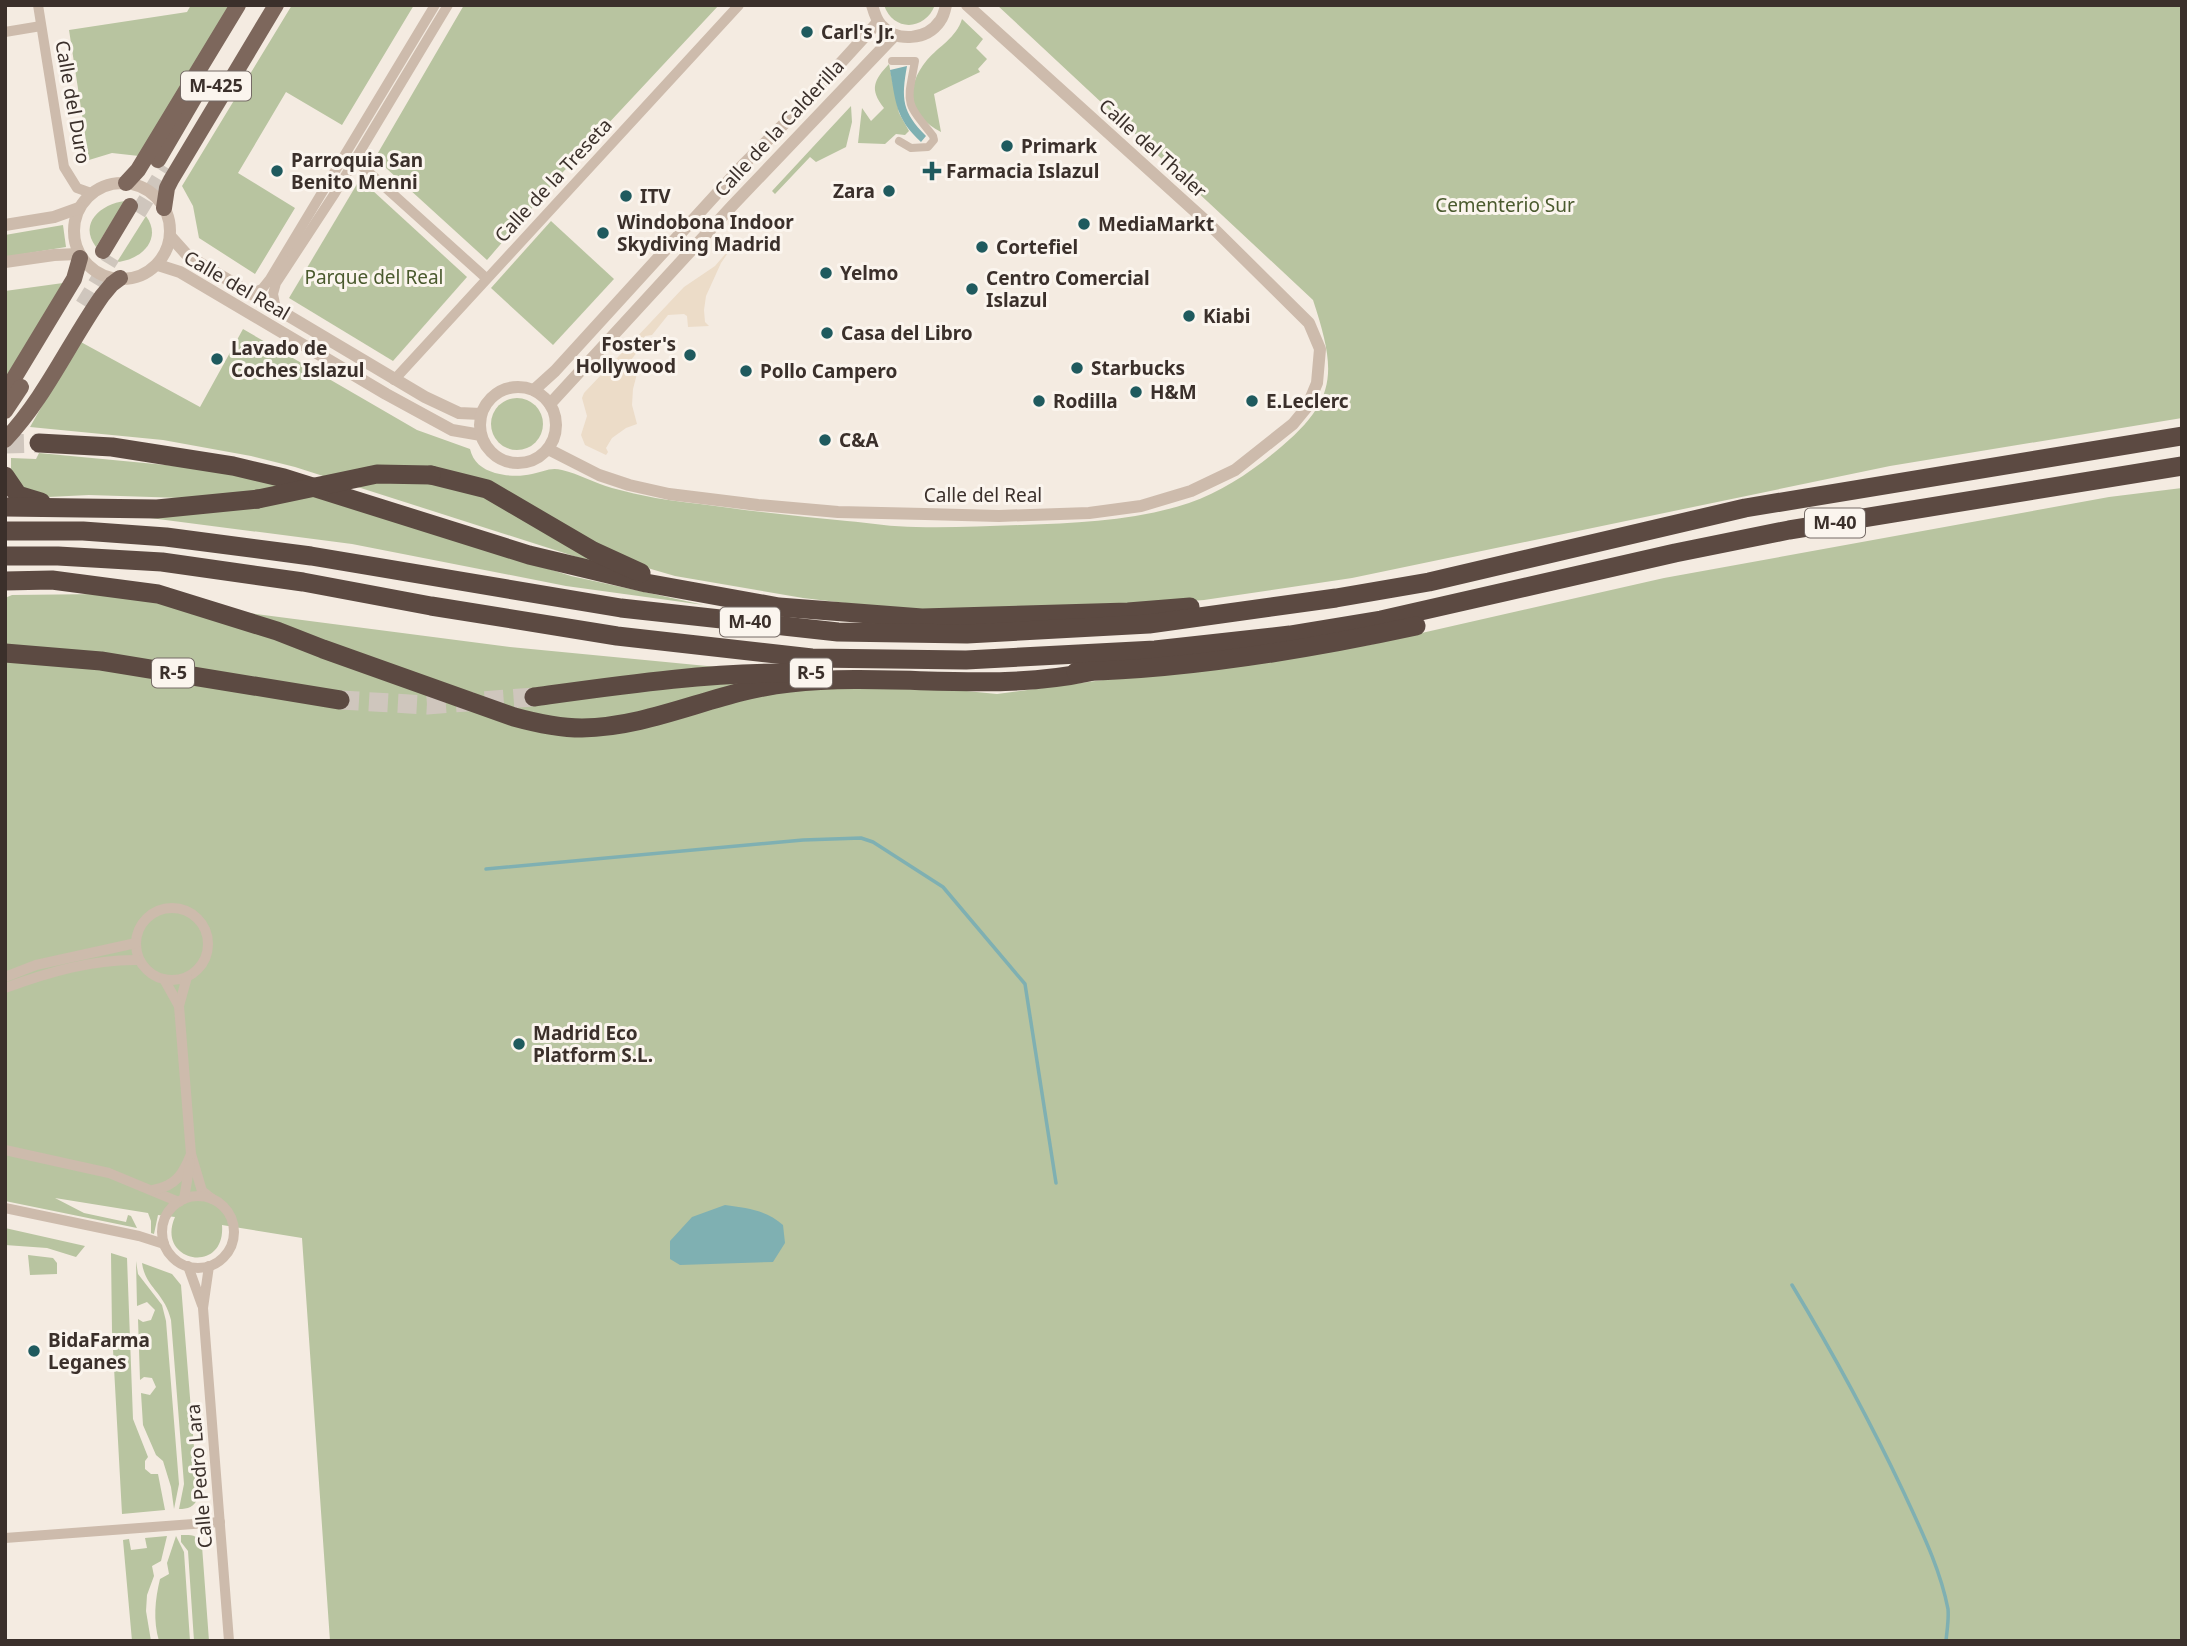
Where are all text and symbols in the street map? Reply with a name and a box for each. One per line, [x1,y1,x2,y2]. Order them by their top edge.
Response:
place label: Carl's Jr. [821,19,895,45]
marker: Carl's Jr. [799,24,815,40]
street label: Calle del Duro [49,38,97,166]
street label: Calle de la Calderilla [708,54,850,202]
road number: M-425 [181,72,251,100]
street label: Calle del Thaler [1093,93,1213,204]
street label: Calle de la Treseta [489,112,617,248]
place label: Primark [1021,133,1097,159]
marker: Primark [999,138,1015,154]
place label: Parroquia San Benito Menni [291,147,423,195]
place label: Farmacia Islazul [946,158,1099,184]
marker: Parroquia San Benito Menni [269,163,285,179]
marker: Farmacia Islazul [924,163,940,179]
place label: Zara [833,178,875,204]
place label: ITV [640,183,671,209]
marker: Zara [881,183,897,199]
marker: ITV [618,188,634,204]
park label: Cementerio Sur [1435,192,1575,218]
place label: Windobona Indoor Skydiving Madrid [617,209,794,257]
place label: MediaMarkt [1098,211,1214,237]
marker: MediaMarkt [1076,216,1092,232]
marker: Windobona Indoor Skydiving Madrid [595,225,611,241]
place label: Cortefiel [996,234,1078,260]
marker: Cortefiel [974,239,990,255]
street label: Calle del Real [179,244,295,326]
place label: Yelmo [840,260,898,286]
park label: Parque del Real [304,264,444,290]
marker: Yelmo [818,265,834,281]
place label: Centro Comercial Islazul [986,265,1150,313]
marker: Centro Comercial Islazul [964,281,980,297]
place label: Kiabi [1203,303,1250,329]
marker: Kiabi [1181,308,1197,324]
place label: Casa del Libro [841,320,973,346]
marker: Casa del Libro [819,325,835,341]
place label: Foster's Hollywood [575,331,676,379]
place label: Lavado de Coches Islazul [231,335,364,383]
marker: Foster's Hollywood [682,347,698,363]
marker: Lavado de Coches Islazul [209,351,225,367]
place label: Starbucks [1091,355,1185,381]
place label: Pollo Campero [760,358,897,384]
marker: Starbucks [1069,360,1085,376]
marker: Pollo Campero [738,363,754,379]
place label: H&M [1150,379,1197,405]
marker: H&M [1128,384,1144,400]
place label: Rodilla [1053,388,1118,414]
place label: E.Leclerc [1266,388,1349,414]
marker: Rodilla [1031,393,1047,409]
marker: E.Leclerc [1244,393,1260,409]
place label: C&A [839,427,879,453]
marker: C&A [817,432,833,448]
street label: Calle del Real [924,482,1042,508]
road number: M-40 [1805,508,1865,538]
road number: M-40 [720,608,780,636]
road number: R-5 [152,658,194,688]
road number: R-5 [790,658,832,688]
place label: Madrid Eco Platform S.L. [533,1020,653,1068]
marker: Madrid Eco Platform S.L. [511,1036,527,1052]
place label: BidaFarma Leganes [48,1327,150,1375]
marker: BidaFarma Leganes [26,1343,42,1359]
street label: Calle Pedro Lara [180,1403,218,1549]

